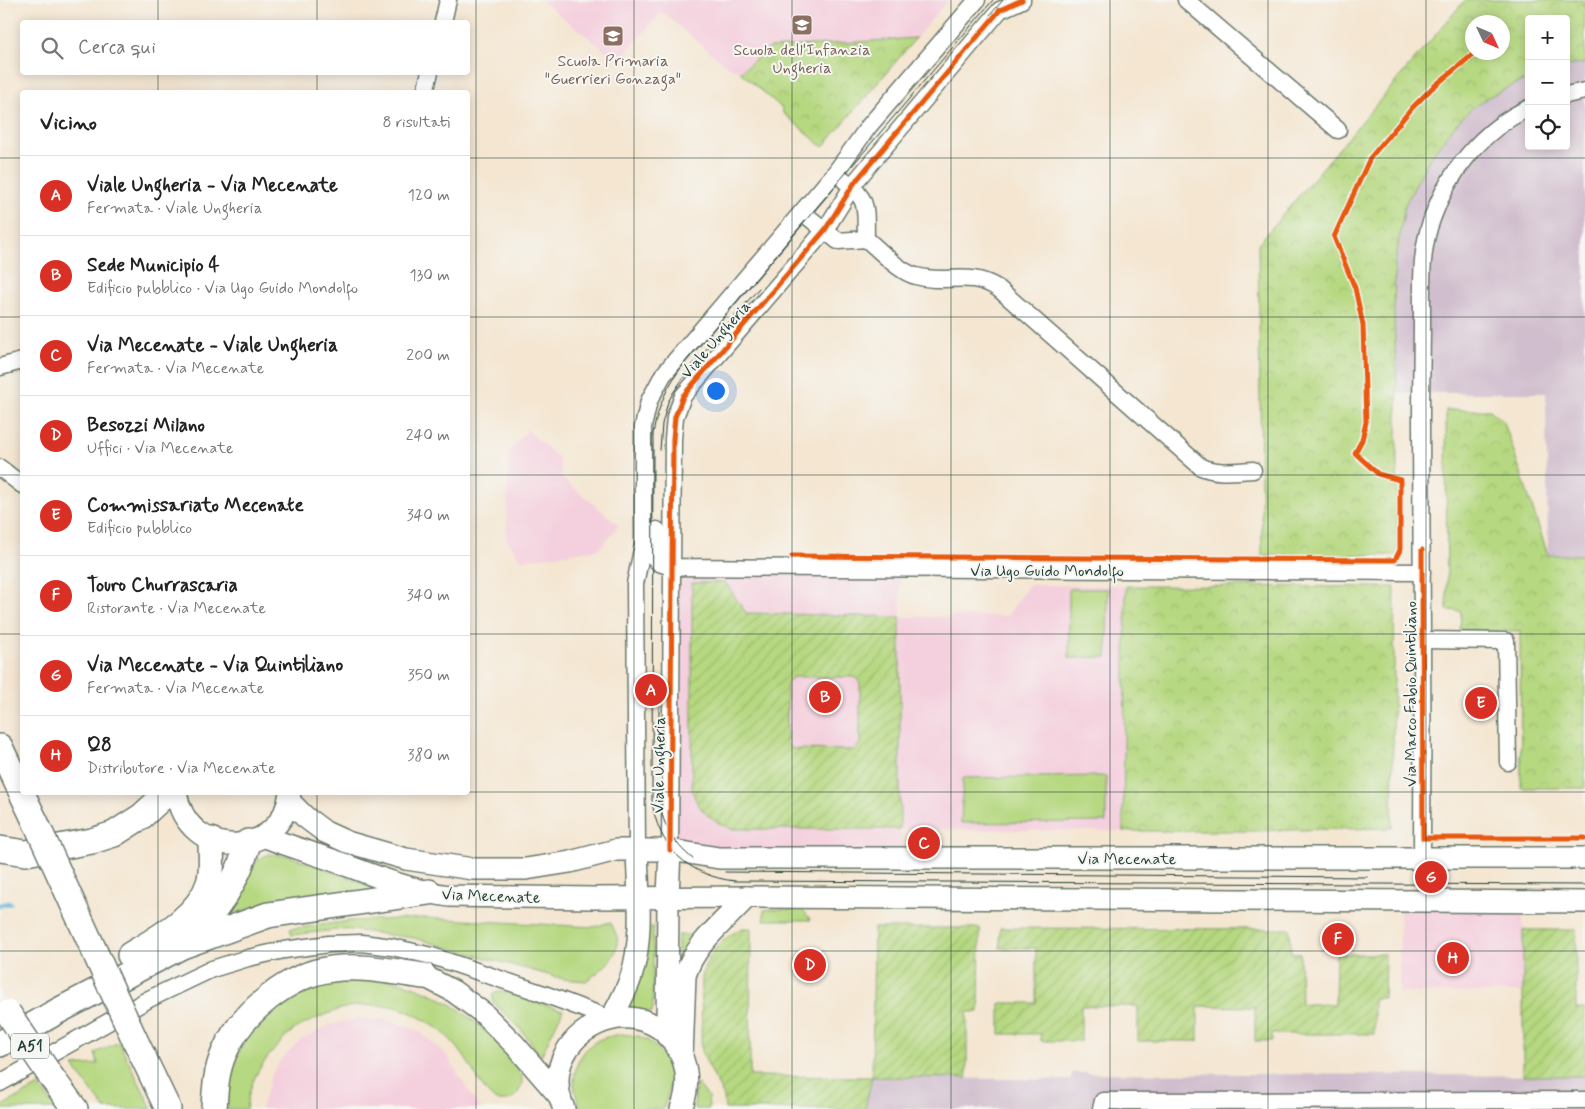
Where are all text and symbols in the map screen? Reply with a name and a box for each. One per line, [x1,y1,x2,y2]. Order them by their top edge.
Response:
school or university icon: Scuola dell'Infanzia Ungheria [790,13,814,37]
north arrow [1465,15,1510,60]
map controls [1525,15,1570,150]
button: + [1525,15,1570,60]
search box [20,20,470,75]
school or university icon: Scuola Primaria "Guerrieri Gonzaga" [601,24,625,48]
icon: search [38,34,66,62]
text: Cerca qui [78,35,156,60]
place label: Scuola dell'Infanzia Ungheria [733,40,871,80]
place label: Scuola Primaria "Guerrieri Gonzaga" [545,51,681,91]
button: − [1525,60,1570,105]
button: locate [1525,105,1570,150]
text: Vicino [40,109,97,137]
text: 8 risultati [382,112,450,133]
text: Viale Ungheria - Via Mecenate [87,173,338,198]
text: A [51,185,61,206]
text: 120 m [408,185,450,206]
text: Fermata · Viale Ungheria [87,198,262,219]
text: Sede Municipio 4 [87,253,220,278]
text: B [51,265,61,286]
text: 130 m [409,265,450,286]
text: Edificio pubblico · Via Ugo Guido Mondolfo [87,278,358,299]
street label: Viale Ungheria [676,297,757,384]
text: Via Mecenate - Viale Ungheria [87,333,338,358]
text: C [50,345,62,366]
text: 200 m [406,345,450,366]
text: Fermata · Via Mecenate [87,358,264,379]
your location [703,378,729,404]
text: Besozzi Milano [87,413,205,438]
text: D [50,425,62,446]
text: 240 m [406,425,450,446]
text: Uffici · Via Mecenate [87,438,233,459]
text: Commissariato Mecenate [87,493,304,518]
text: E [51,505,61,526]
text: 340 m [406,505,450,526]
text: Edificio pubblico [87,518,192,539]
street label: Via Ugo Guido Mondolfo [970,561,1124,584]
text: Touro Churrascaria [87,573,238,598]
text: F [52,585,60,606]
text: 340 m [406,585,450,606]
text: Ristorante · Via Mecenate [87,598,266,619]
street label: Via Marco Fabio Quintiliano [1401,601,1422,787]
text: Via Mecenate - Via Quintiliano [87,653,343,678]
text: G [51,665,61,686]
text: 350 m [408,665,450,686]
pin: A [635,671,667,709]
text: Fermata · Via Mecenate [87,678,264,699]
pin: B [809,678,841,716]
pin: E [1465,684,1497,722]
street label: Viale Ungheria [648,716,672,814]
text: Q8 [87,733,112,758]
text: H [51,745,61,766]
text: 380 m [407,745,450,766]
text: Distributore · Via Mecenate [87,758,276,779]
pin: C [908,824,940,862]
street label: Via Mecenate [1078,849,1177,870]
pin: G [1415,858,1447,896]
street label: Via Mecenate [441,884,541,909]
pin: F [1322,920,1354,958]
pin: H [1437,939,1469,977]
pin: D [794,946,826,984]
road number: A51 [11,1034,49,1058]

